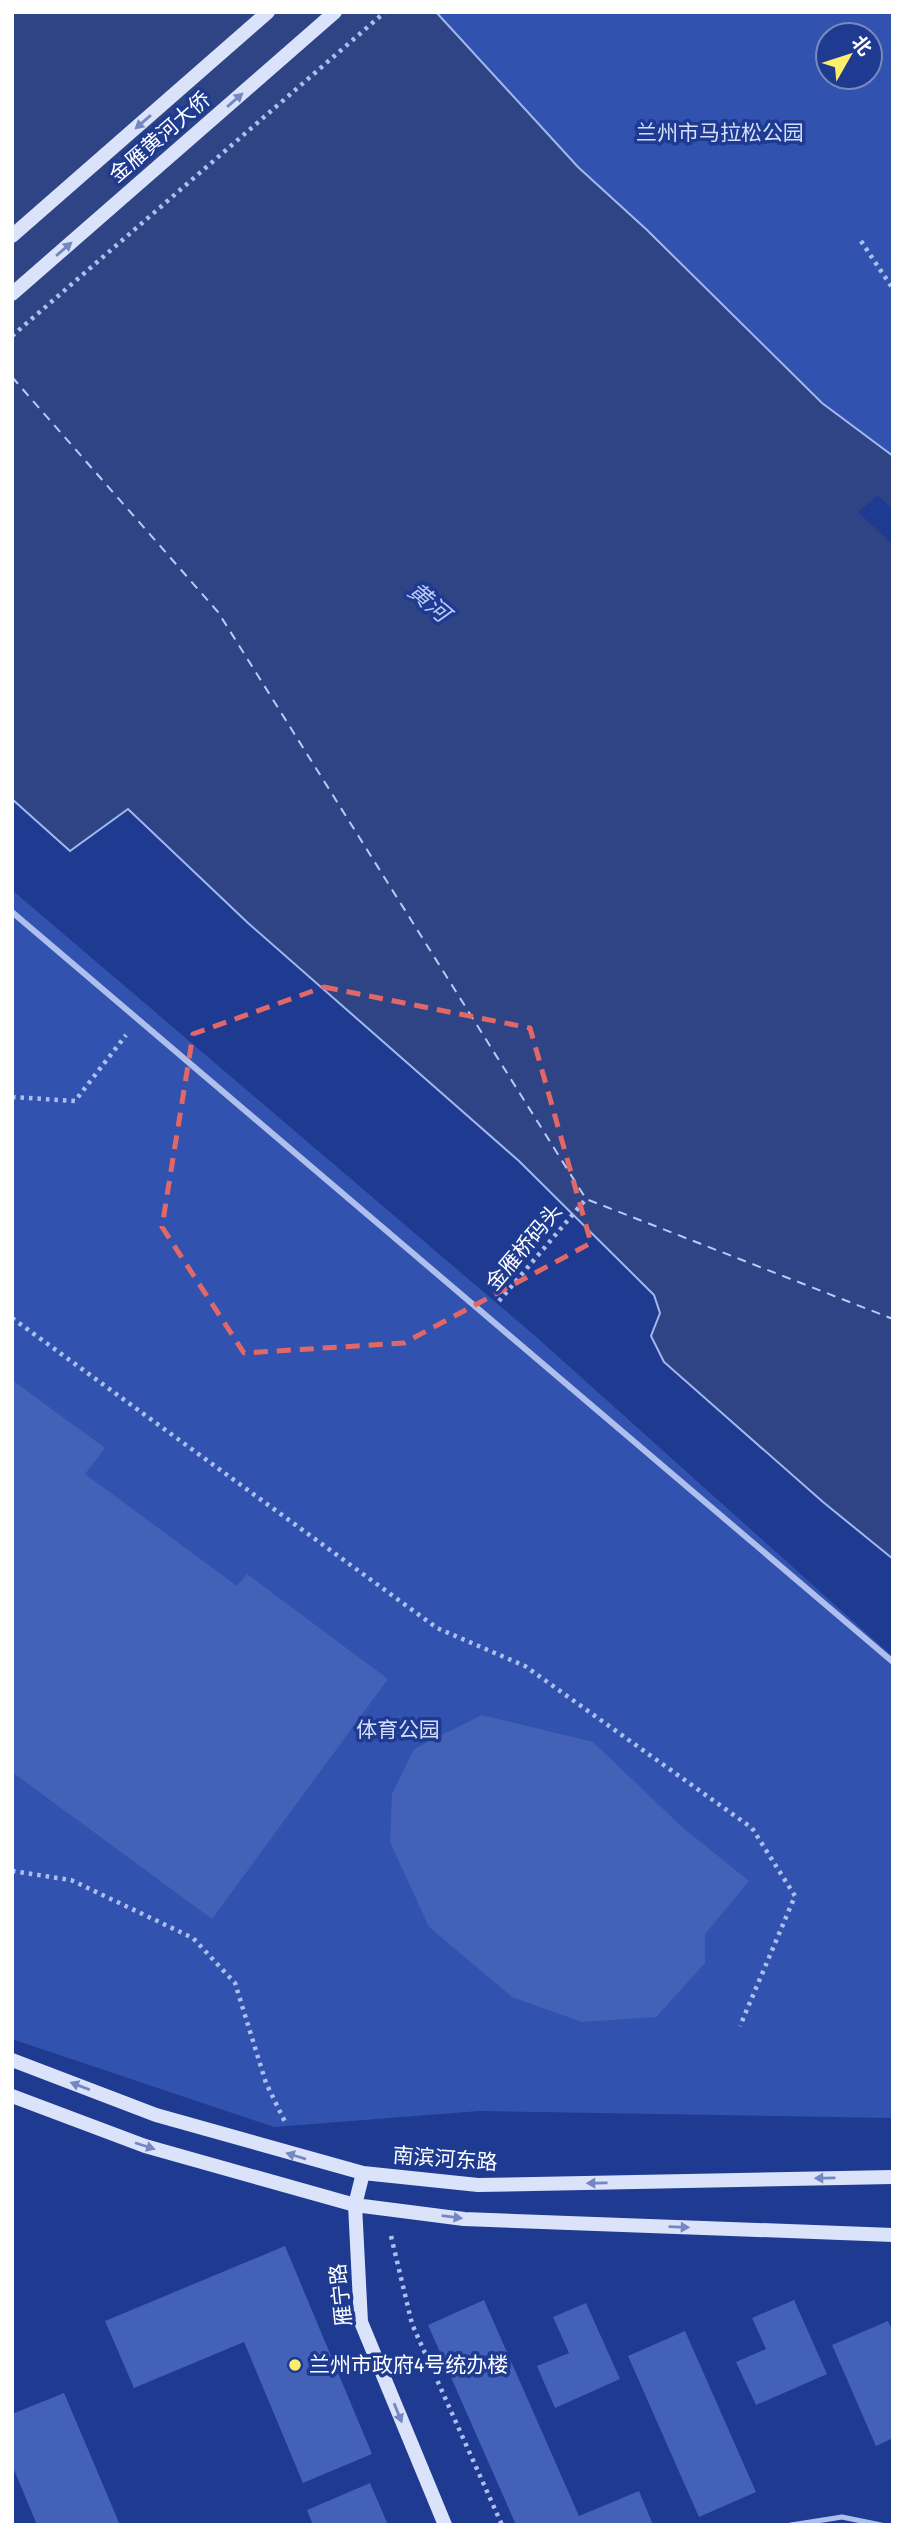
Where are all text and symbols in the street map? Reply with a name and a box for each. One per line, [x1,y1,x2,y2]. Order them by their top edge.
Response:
north arrow [814,21,884,91]
text: 北 [847,31,877,60]
street label: 金雁黄河大侨 [104,86,216,188]
one-way arrow [226,92,244,108]
one-way arrow [134,114,152,130]
park label: 兰州市马拉松公园 [636,120,804,146]
one-way arrow [55,242,72,257]
water label: 黄河 [402,576,459,630]
street label: 金雁桥码头 [480,1198,568,1296]
park label: 体育公园 [356,1717,440,1743]
one-way arrow [70,2080,91,2091]
one-way arrow [134,2141,155,2151]
street label: 南滨河东路 [392,2142,498,2176]
one-way arrow [286,2151,307,2161]
one-way arrow [813,2172,835,2184]
one-way arrow [586,2177,608,2188]
one-way arrow [441,2212,463,2223]
one-way arrow [668,2222,690,2233]
street label: 雁宁路 [325,2262,357,2328]
place label: 兰州市政府4号统办楼 [309,2352,508,2378]
marker: 兰州市政府4号统办楼 [287,2357,303,2373]
one-way arrow [393,2402,404,2423]

